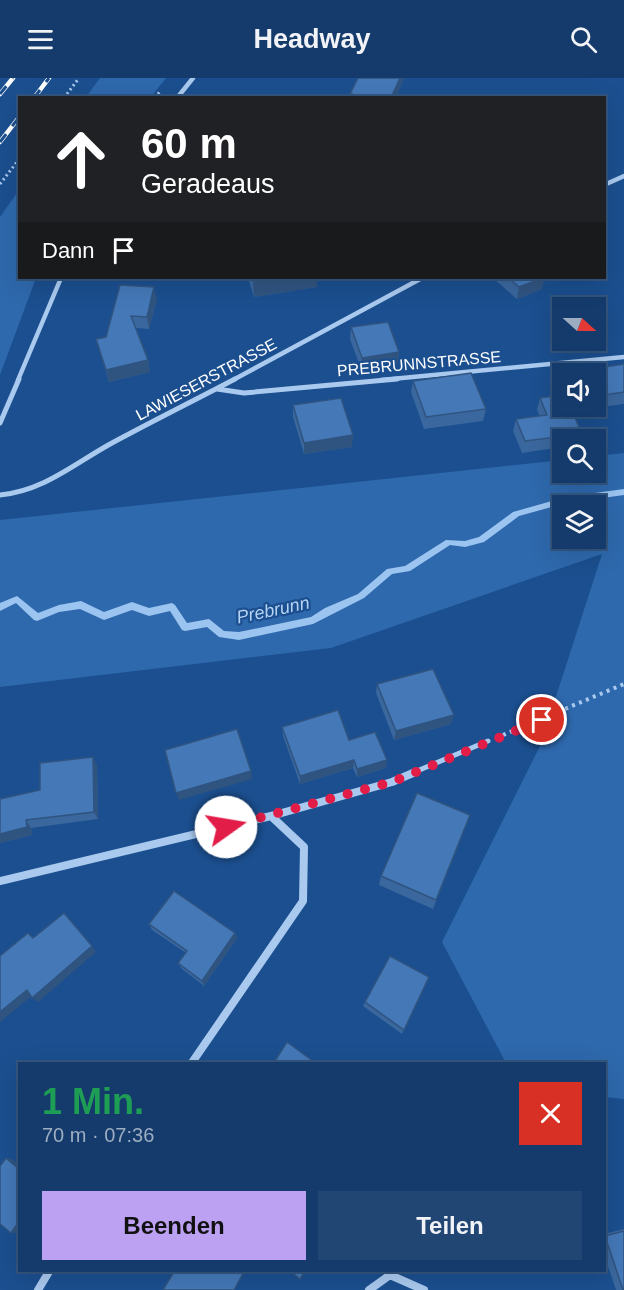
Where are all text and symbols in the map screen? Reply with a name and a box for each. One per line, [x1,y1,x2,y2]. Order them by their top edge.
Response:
icon: menu [24,23,57,56]
icon: search [567,23,600,56]
text: Headway [253,24,371,54]
icon: ahead [42,120,120,198]
text: 60 m [141,120,237,167]
text: Geradeaus [141,169,275,199]
icon: arrive [107,234,140,267]
text: Dann [42,238,95,263]
north arrow [552,297,606,351]
map controls [552,297,606,549]
street label: LAWIESERSTRASSE [133,335,279,424]
street label: PREBRUNNSTRASSE [336,348,502,379]
button: sound [552,363,606,417]
button: search [552,429,606,483]
button: layers [552,495,606,549]
water label: Prebrunn [235,593,311,627]
pin [516,694,567,745]
icon: arrive [525,703,558,736]
position arrow [194,795,258,859]
text: 1 Min. [42,1081,144,1122]
button: close [519,1082,582,1145]
text: 70 m · 07:36 [42,1124,154,1146]
button: Beenden [42,1191,306,1260]
button: Teilen [318,1191,582,1260]

